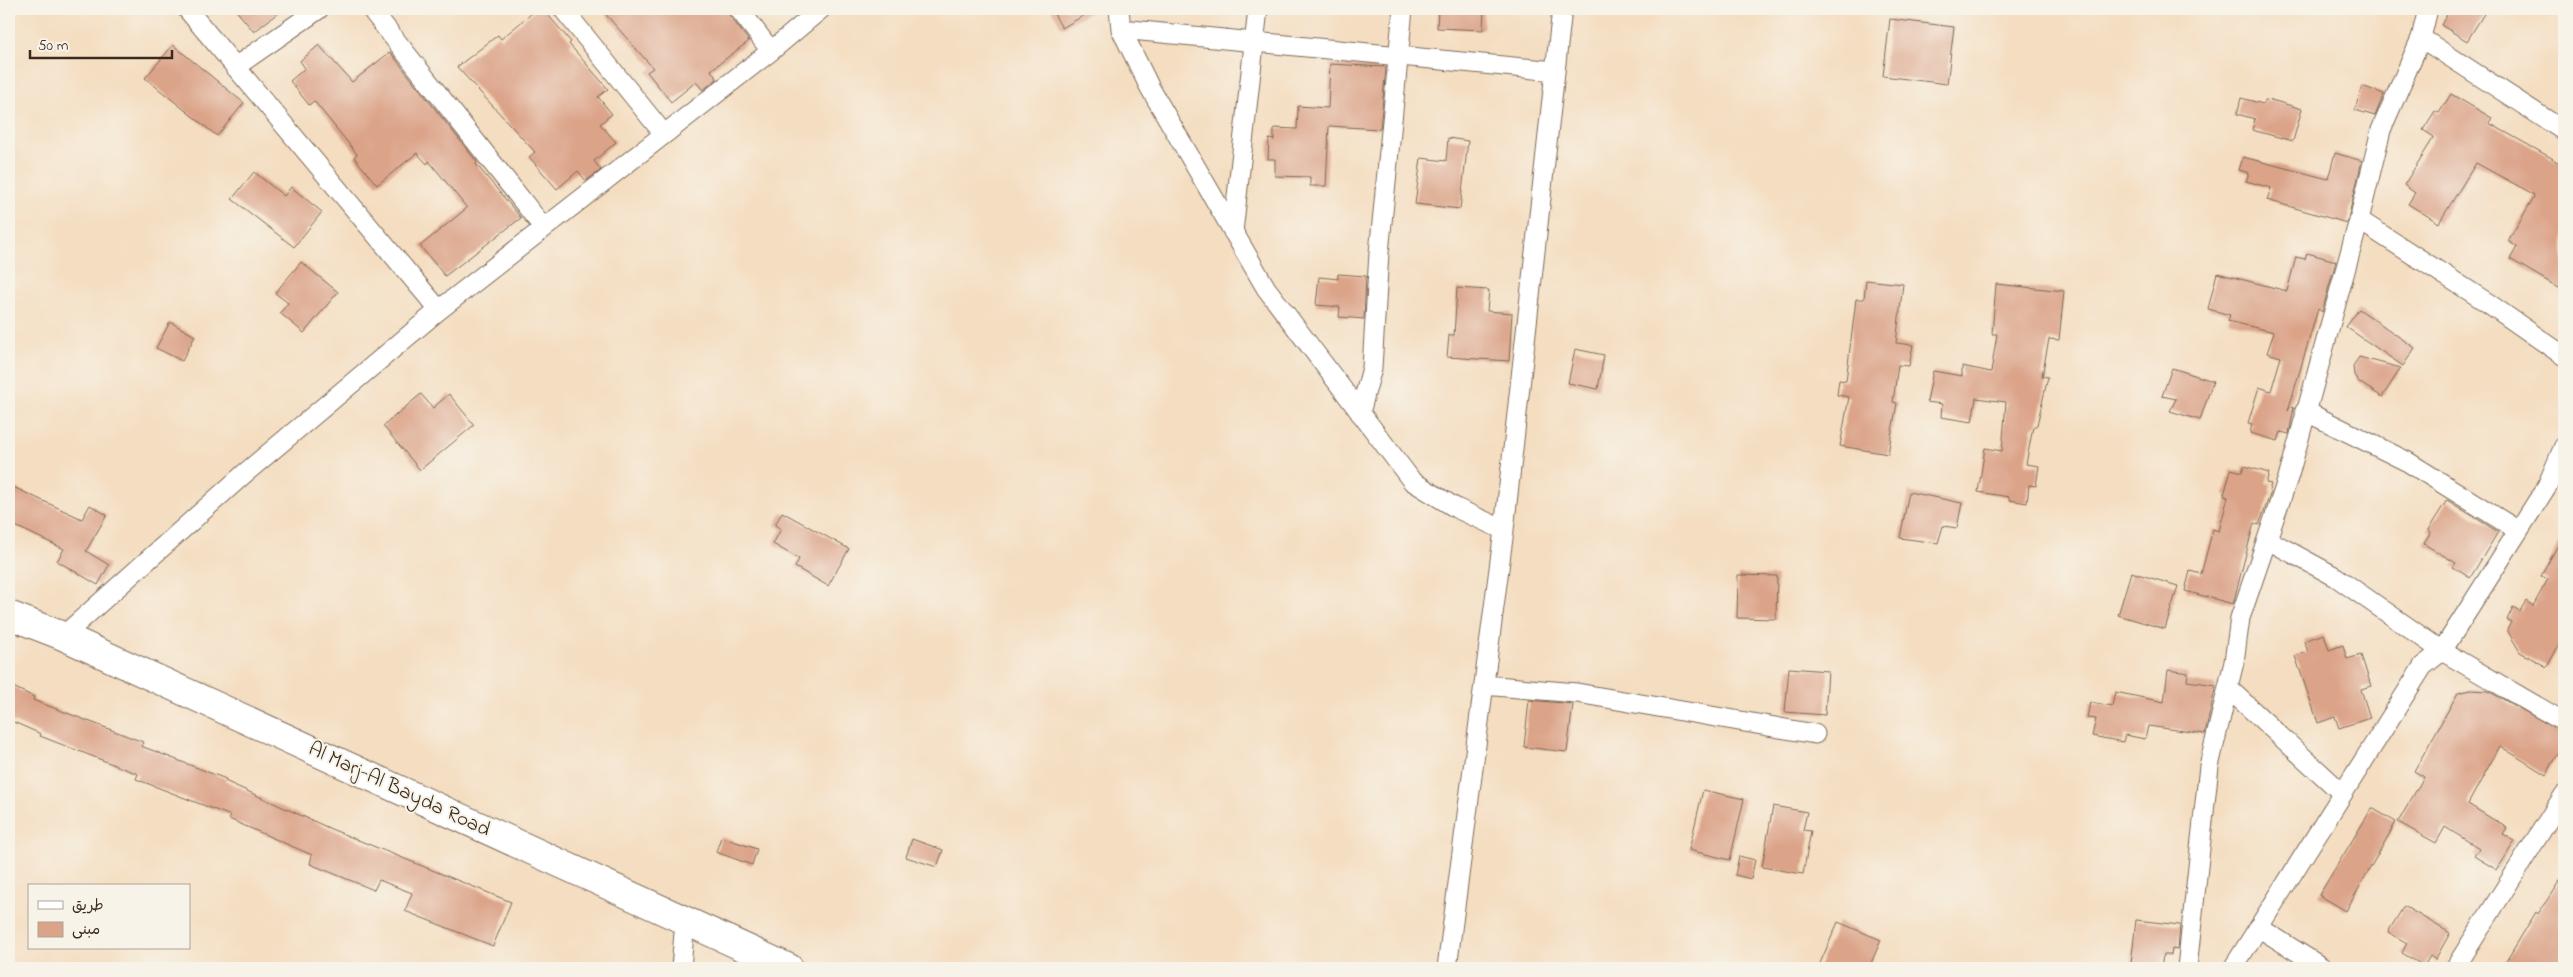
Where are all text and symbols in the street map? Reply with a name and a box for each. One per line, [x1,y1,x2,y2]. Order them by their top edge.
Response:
scale bar [30,28,172,60]
text: 50 m [38,35,69,57]
street label: Al Marj-Al Bayda Road [302,735,495,847]
legend [28,884,190,950]
text: طريق [72,895,104,917]
text: مبنى [72,919,100,941]

